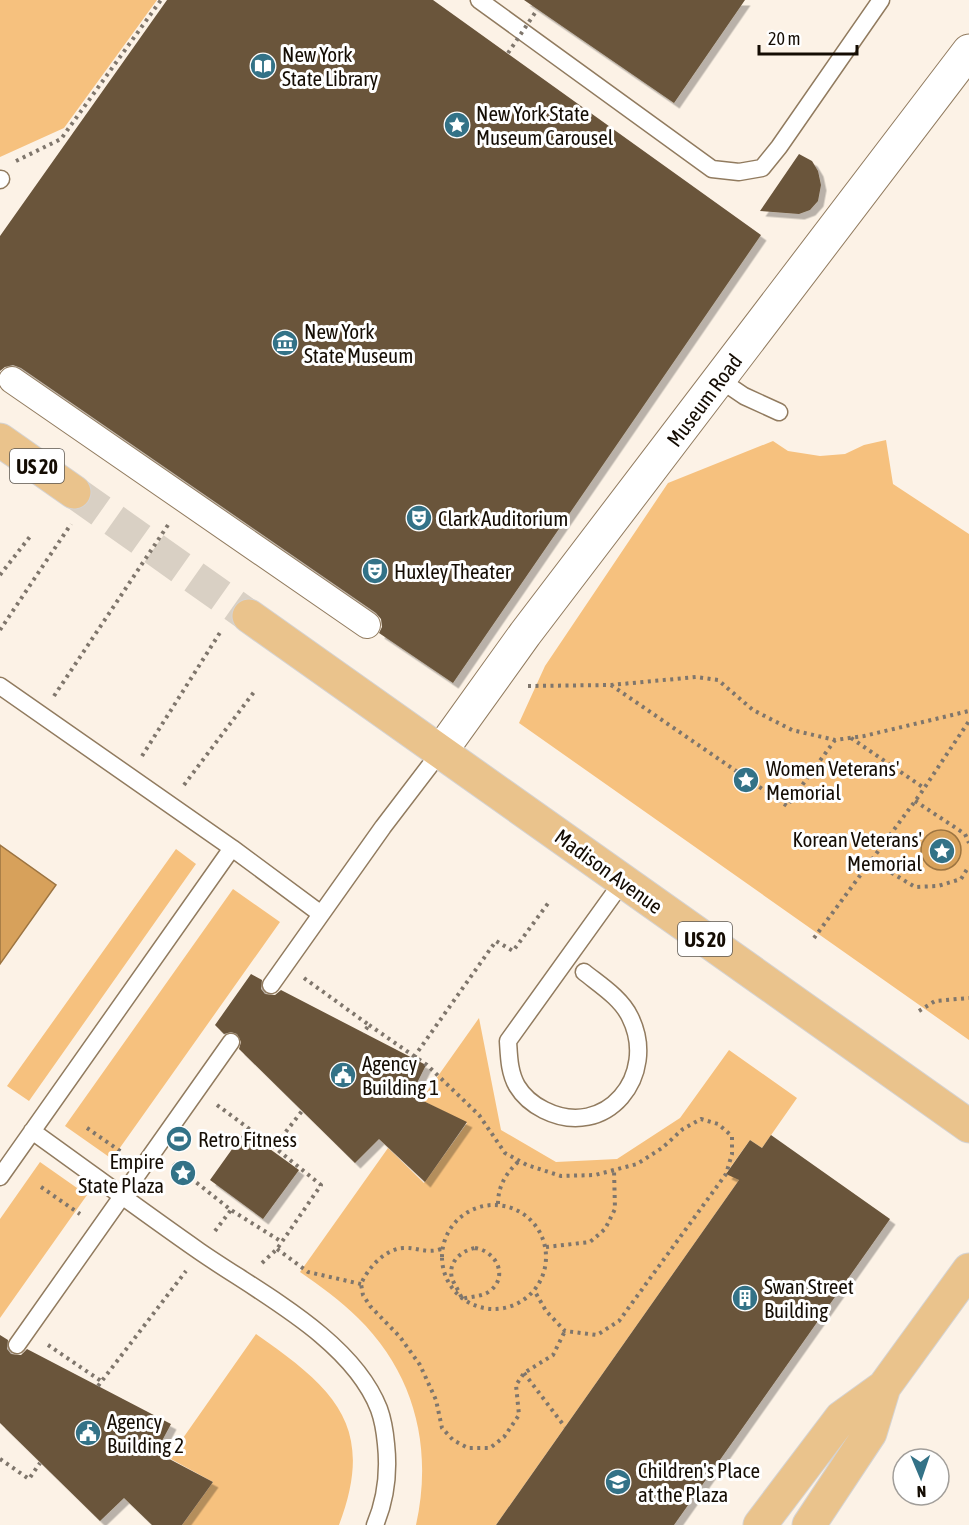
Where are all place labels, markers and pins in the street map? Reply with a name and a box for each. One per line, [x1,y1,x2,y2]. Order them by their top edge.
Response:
place label: New York State Library [282,42,379,90]
library icon: New York State Library [248,51,278,81]
place label: New York State Museum Carousel [476,101,614,149]
place icon: New York State Museum Carousel [442,110,472,140]
place label: New York State Museum [304,319,413,367]
museum icon: New York State Museum [270,328,300,358]
theatre icon: Clark Auditorium [404,503,434,533]
place label: Clark Auditorium [438,506,568,530]
theatre icon: Huxley Theater [360,556,390,586]
place label: Huxley Theater [394,559,512,583]
place label: Women Veterans' Memorial [766,756,899,804]
place icon: Women Veterans' Memorial [731,765,761,795]
place label: Korean Veterans' Memorial [793,827,922,875]
place icon: Korean Veterans' Memorial [927,836,957,866]
place label: Agency Building 1 [362,1051,439,1099]
public building icon: Agency Building 1 [328,1060,358,1090]
sports icon: Retro Fitness [164,1124,194,1154]
place label: Retro Fitness [198,1127,297,1151]
place label: Empire State Plaza [78,1149,164,1197]
place icon: Empire State Plaza [168,1158,198,1188]
place label: Swan Street Building [764,1274,854,1322]
building icon: Swan Street Building [730,1283,760,1313]
place label: Agency Building 2 [107,1409,184,1457]
public building icon: Agency Building 2 [73,1418,103,1448]
place label: Children's Place at the Plaza [638,1458,760,1506]
school or university icon: Children's Place at the Plaza [603,1467,633,1497]

